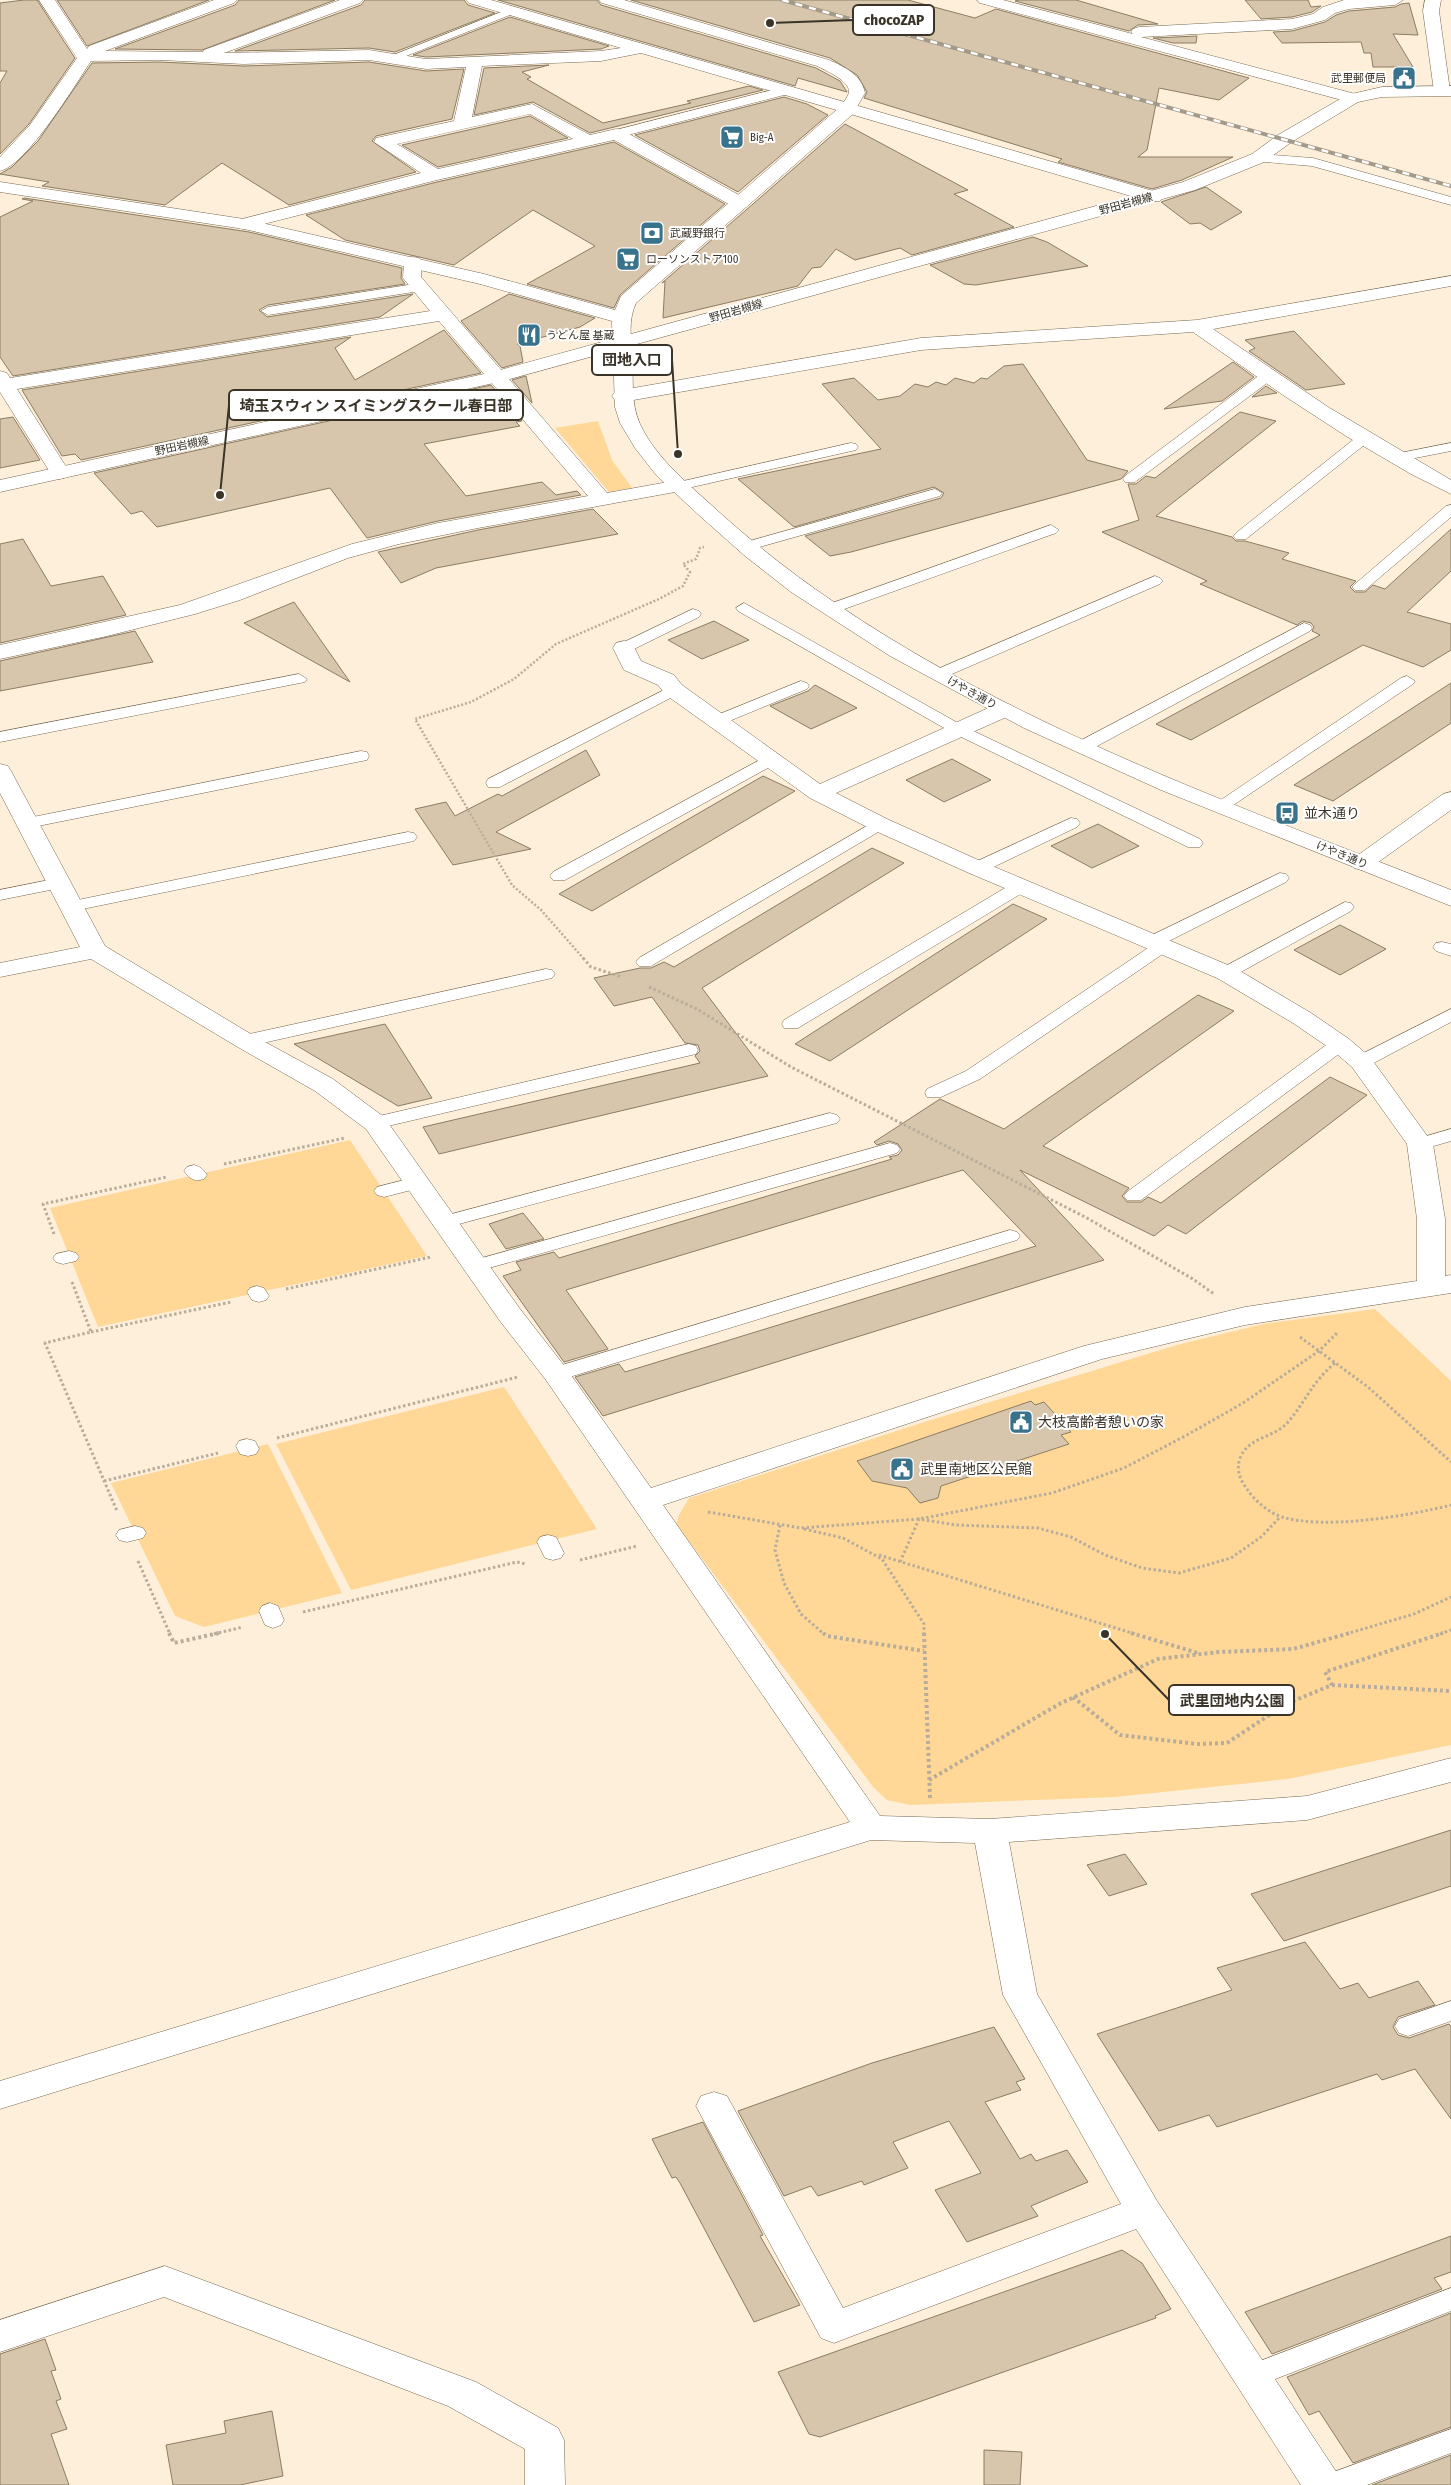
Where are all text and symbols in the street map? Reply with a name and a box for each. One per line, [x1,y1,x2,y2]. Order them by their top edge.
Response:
callout: chocoZAP [853,5,934,35]
text: chocoZAP [864,11,924,29]
public building icon: 武里郵便局 [1391,65,1417,91]
place label: 武里郵便局 [1331,72,1386,85]
supermarket icon: Big-A [719,124,745,150]
place label: Big-A [750,131,774,144]
street label: 野田岩槻線 [1098,191,1154,217]
bank icon: 武蔵野銀行 [639,220,665,246]
place label: 武蔵野銀行 [670,227,725,240]
supermarket icon: ローソンストア100 [615,246,641,272]
place label: ローソンストア100 [646,253,739,266]
street label: 野田岩槻線 [708,297,764,325]
restaurant icon: うどん屋 基蔵 [516,322,542,348]
place label: うどん屋 基蔵 [546,329,615,342]
callout: 団地入口 [592,345,672,375]
text: 団地入口 [602,351,662,369]
callout: 埼玉スウィン スイミングスクール春日部 [229,390,523,420]
text: 埼玉スウィン スイミングスクール春日部 [239,397,513,415]
street label: 野田岩槻線 [154,434,210,458]
street label: けやき通り [945,674,999,712]
bus stop icon: 並木通り [1274,800,1300,826]
place label: 並木通り [1304,805,1360,822]
street label: けやき通り [1314,839,1370,871]
public building icon: 大枝高齢者憩いの家 [1008,1409,1034,1435]
place label: 大枝高齢者憩いの家 [1038,1414,1164,1431]
public building icon: 武里南地区公民館 [889,1456,915,1482]
place label: 武里南地区公民館 [920,1461,1032,1478]
callout: 武里団地内公園 [1169,1685,1294,1715]
text: 武里団地内公園 [1179,1692,1285,1710]

